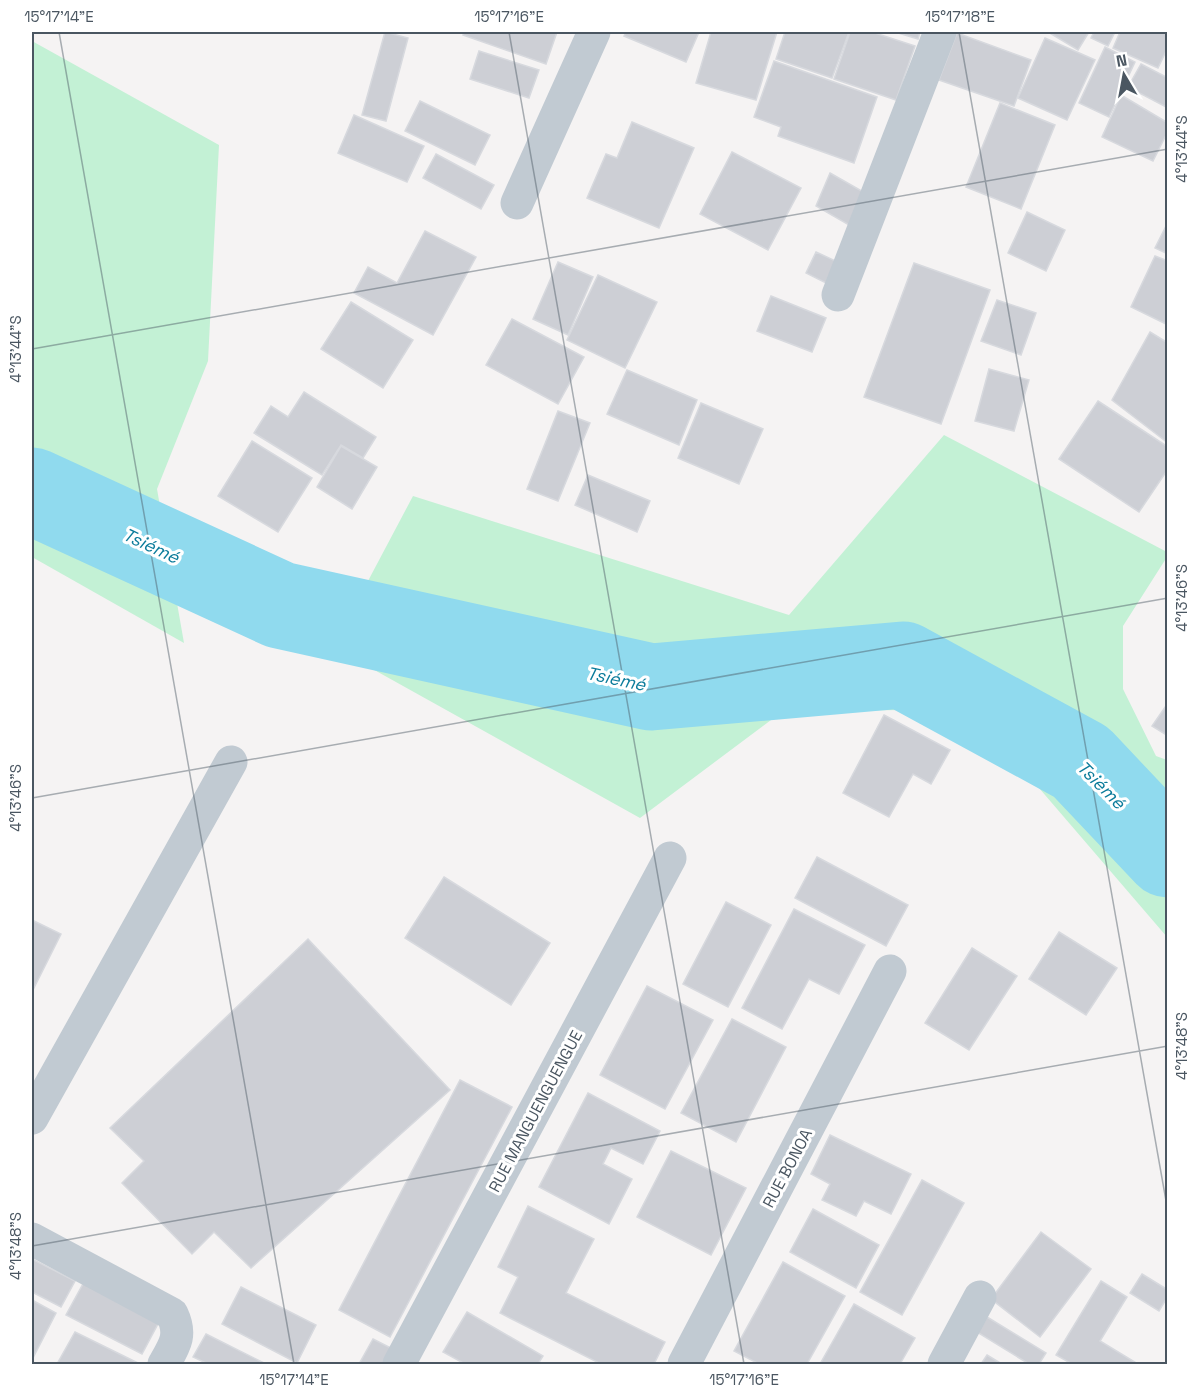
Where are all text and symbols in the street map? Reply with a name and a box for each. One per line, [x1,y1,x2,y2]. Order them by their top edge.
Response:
text: 15°17'14"E [24,7,94,26]
text: 15°17'16"E [474,7,544,26]
text: 15°17'18"E [925,7,995,26]
north arrow [1094,45,1154,105]
text: N [1114,49,1129,72]
text: 4°13'44"S [1172,115,1191,183]
text: 4°13'44"S [6,315,25,383]
water label: Tsiémé [119,523,184,569]
text: 4°13'46"S [1172,564,1191,632]
water label: Tsiémé [585,661,649,696]
water label: Tsiémé [1072,755,1132,815]
text: 4°13'46"S [6,764,25,832]
text: 4°13'48"S [1172,1012,1191,1080]
street label: RUE MANGUENGUENGUE [484,1027,587,1196]
street label: RUE BONOA [758,1125,817,1211]
text: 4°13'48"S [6,1212,25,1280]
text: 15°17'14"E [259,1370,329,1389]
text: 15°17'16"E [709,1370,779,1389]

